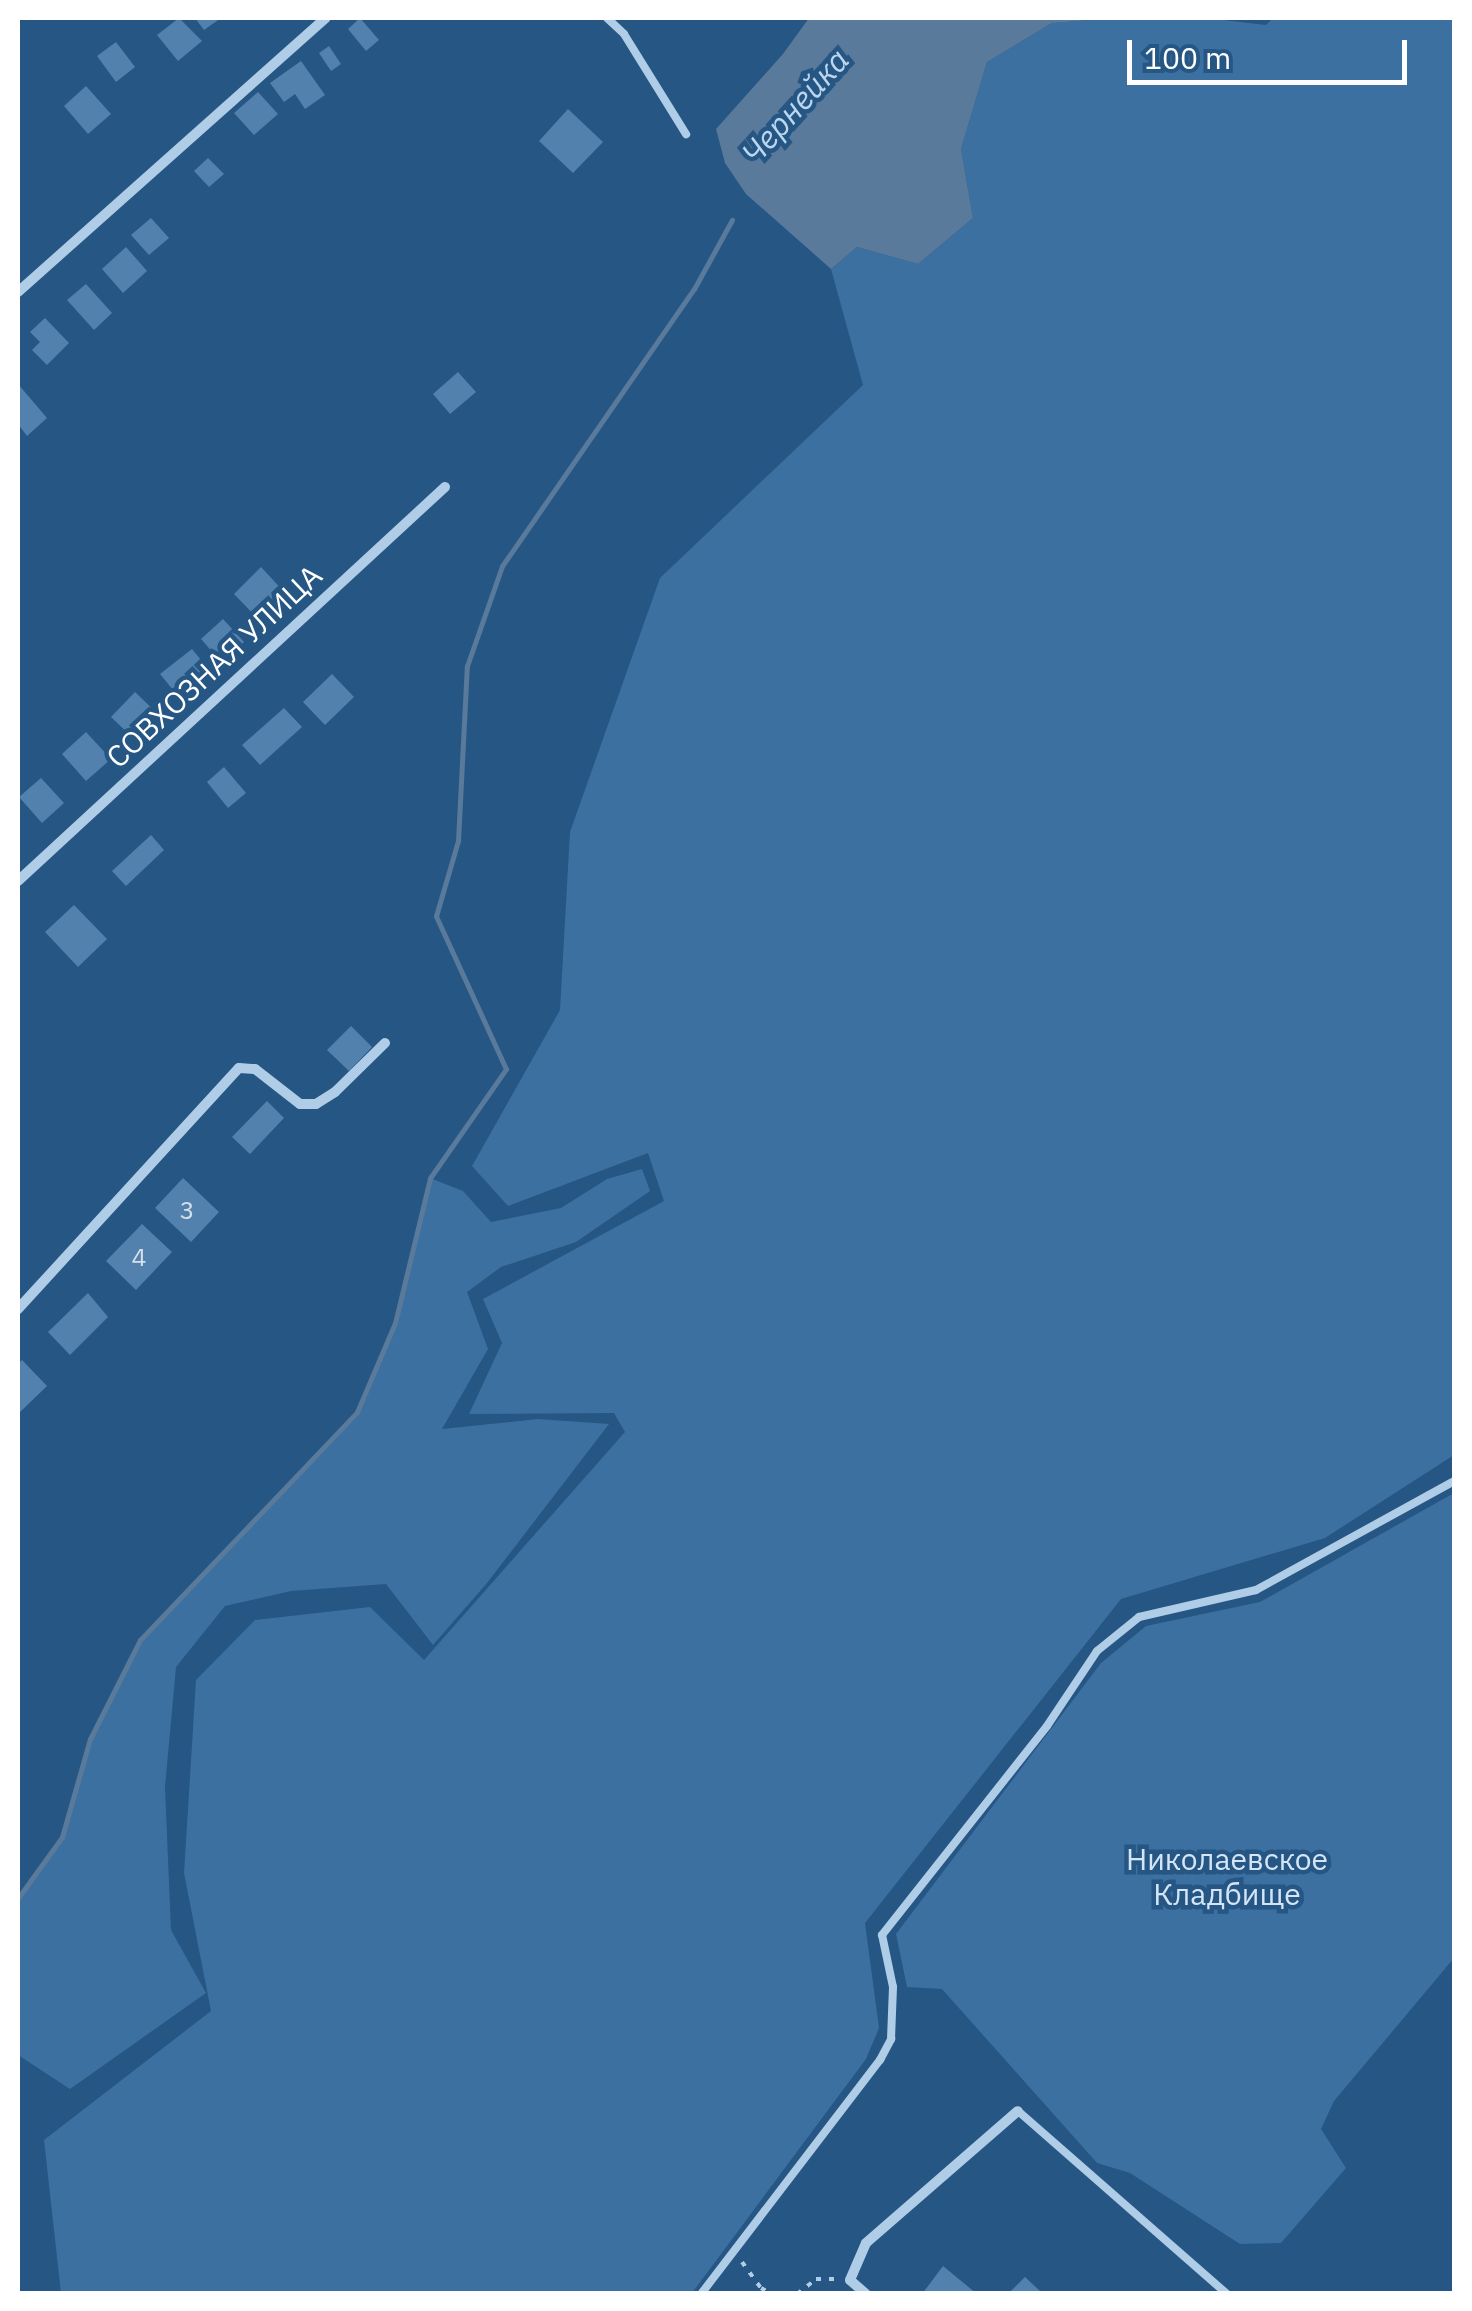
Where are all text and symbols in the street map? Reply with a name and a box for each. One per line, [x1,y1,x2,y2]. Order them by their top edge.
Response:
scale bar [1132,20,1412,82]
text: 100 m [1144,38,1231,77]
water label: Чернейка [733,40,857,172]
street label: СОВХОЗНАЯ УЛИЦА [99,557,329,775]
house number: 3 [180,1195,194,1225]
house number: 4 [132,1242,146,1272]
park label: Николаевское Кладбище [1126,1841,1328,1912]

